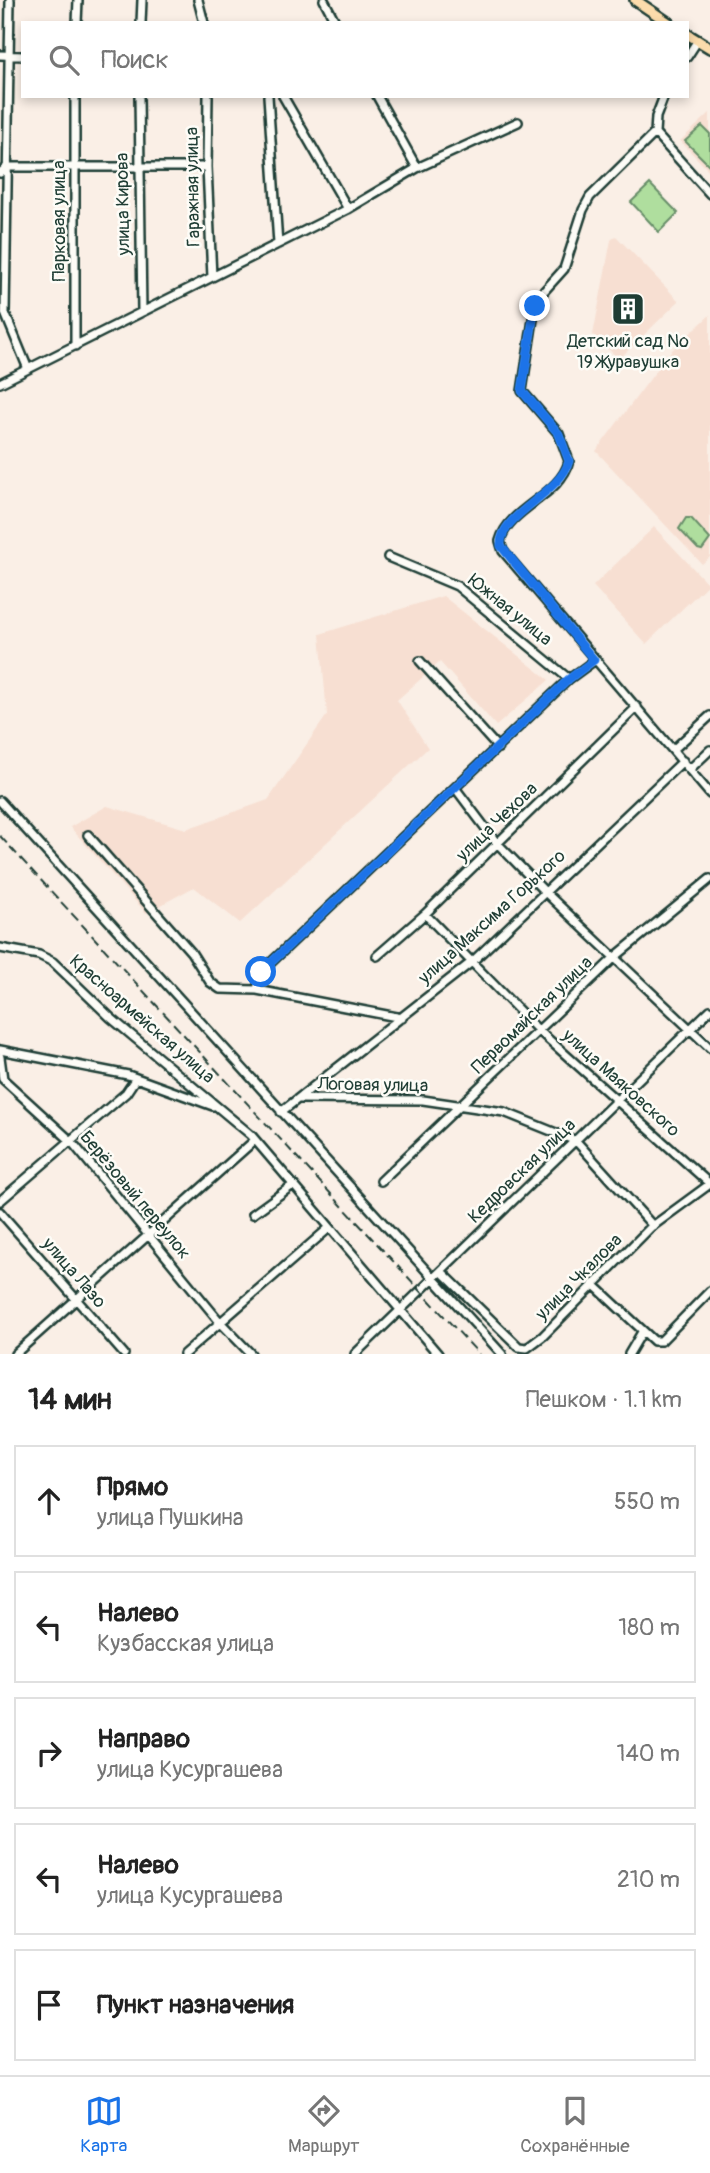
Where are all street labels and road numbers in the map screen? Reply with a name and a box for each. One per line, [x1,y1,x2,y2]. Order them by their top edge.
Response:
street label: Гаражная улица [180,127,206,247]
street label: улица Кирова [111,153,135,256]
street label: Парковая улица [48,160,71,282]
street label: Южная улица [463,569,557,651]
street label: улица Чехова [451,778,543,867]
street label: улица Максима Горького [413,845,571,990]
street label: Красноармейская улица [65,950,219,1088]
street label: Первомайская улица [467,951,597,1079]
street label: улица Маяковского [557,1024,685,1142]
street label: Логовая улица [316,1073,429,1097]
street label: Кедровская улица [463,1114,581,1228]
street label: Берёзовый переулок [75,1126,195,1264]
street label: улица Чкалова [530,1229,627,1326]
street label: улица Лазо [36,1232,111,1313]

